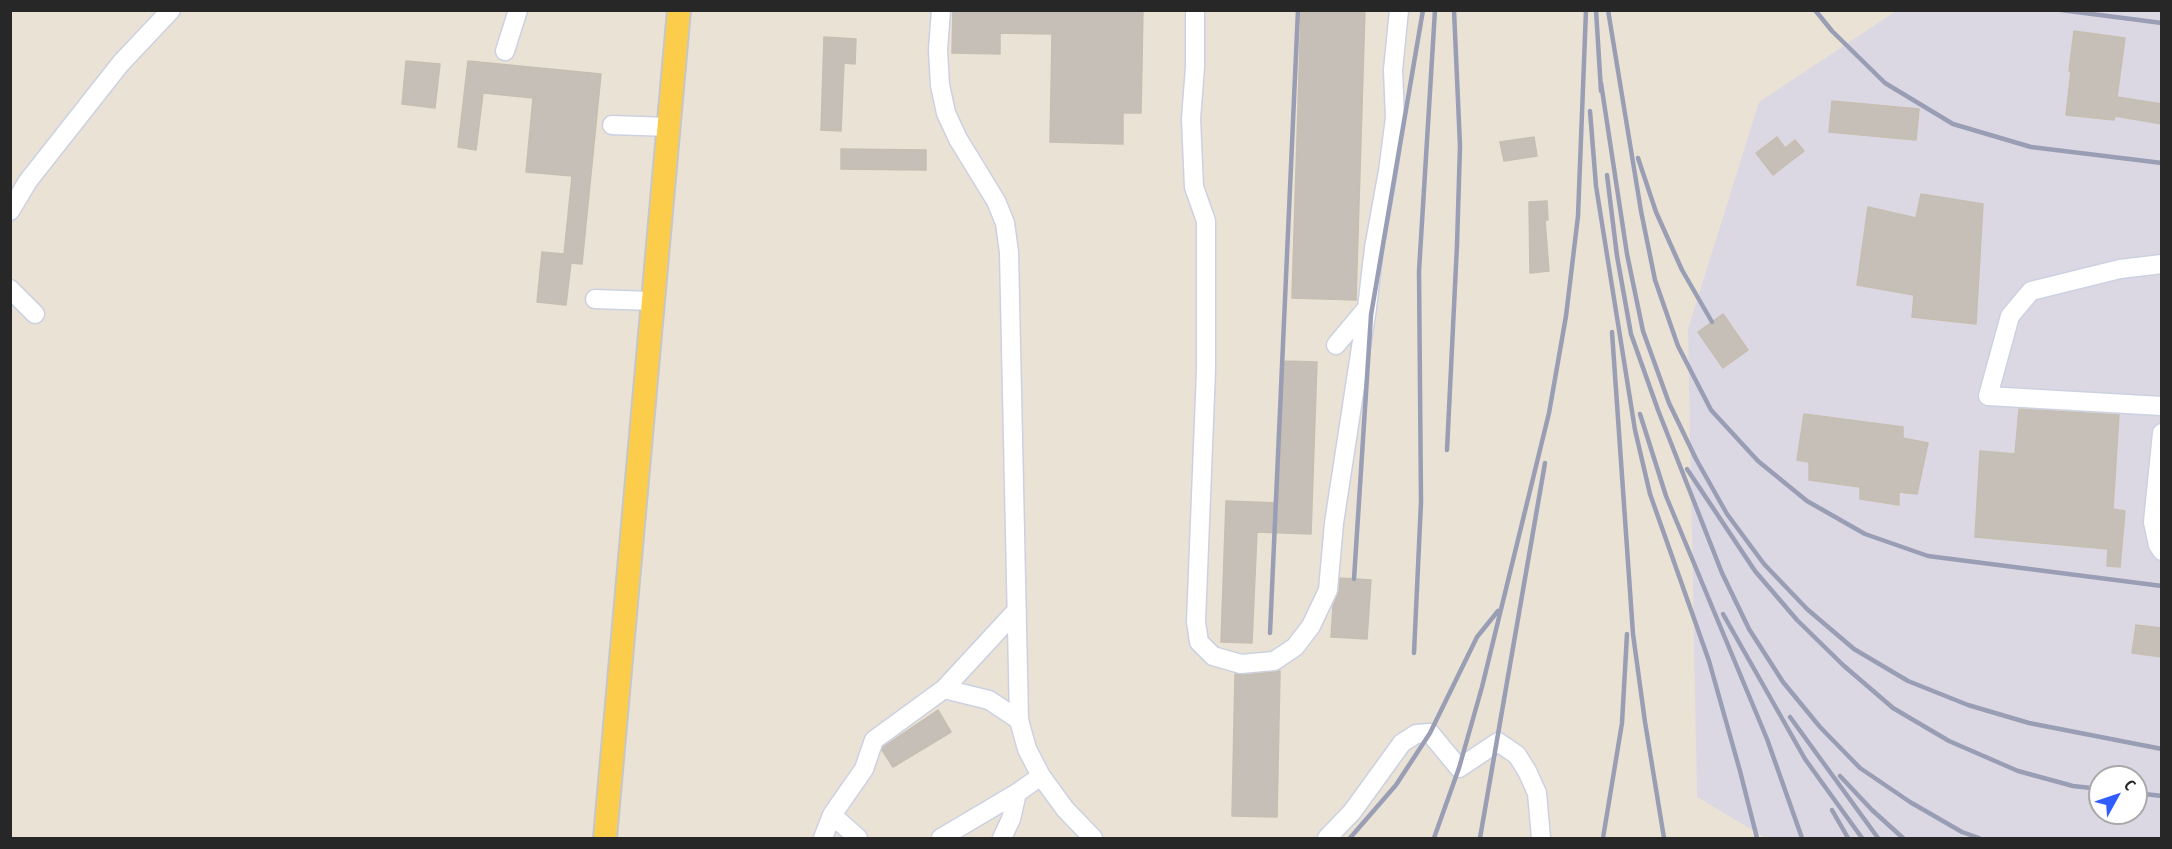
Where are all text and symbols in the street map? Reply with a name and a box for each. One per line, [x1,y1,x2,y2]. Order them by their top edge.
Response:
north arrow [2088,765,2148,825]
text: С [2120,775,2140,794]

